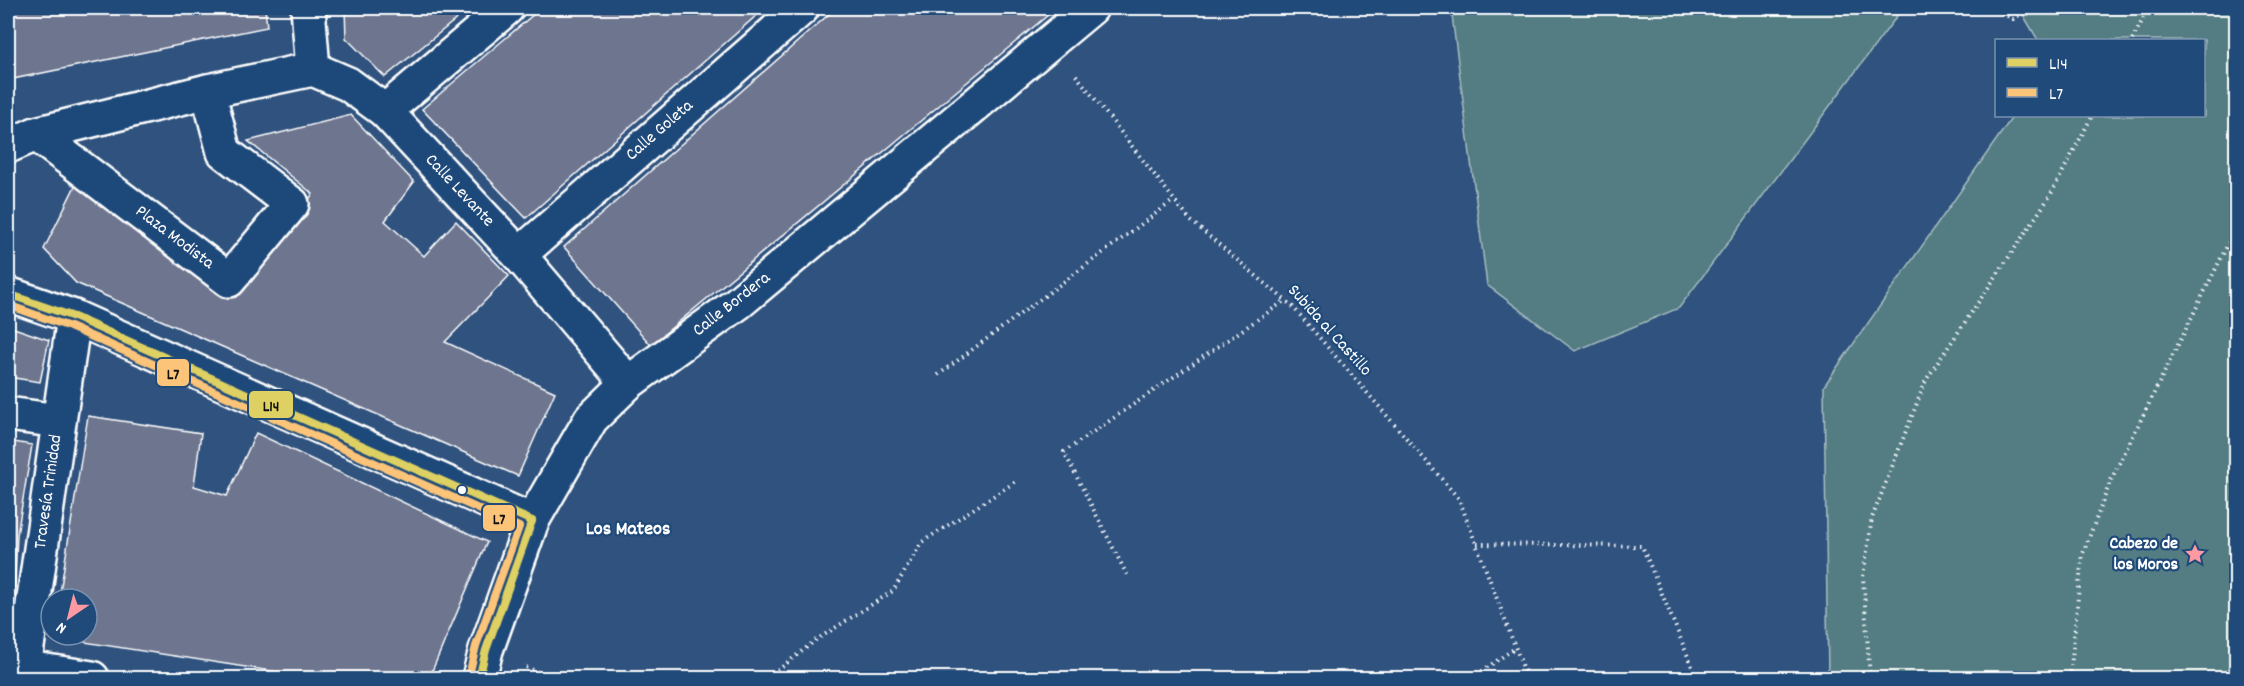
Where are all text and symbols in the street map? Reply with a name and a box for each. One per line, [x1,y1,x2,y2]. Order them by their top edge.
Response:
legend [1995,39,2205,117]
text: L14 [2049,53,2068,78]
text: L7 [2049,83,2063,108]
street label: Calle Goleta [621,94,700,167]
street label: Calle Levante [418,149,500,233]
street label: Plaza Modista [129,200,219,276]
street label: Calle Bordera [688,266,777,343]
street label: Subida al Castillo [1281,280,1377,382]
line badge: L7 [156,358,190,387]
text: L7 [167,364,179,387]
line badge: L14 [248,390,294,419]
text: L14 [263,396,279,419]
street label: Travesía Trinidad [29,433,69,551]
unlabelled marker [456,484,468,496]
line badge: L7 [482,504,516,532]
text: L7 [493,509,505,532]
district label: Los Mateos [586,516,670,544]
place label: Cabezo de los Moros [2110,532,2178,578]
place icon: Cabezo de los Moros [2183,542,2207,566]
north arrow [39,587,99,647]
text: N [52,615,72,639]

